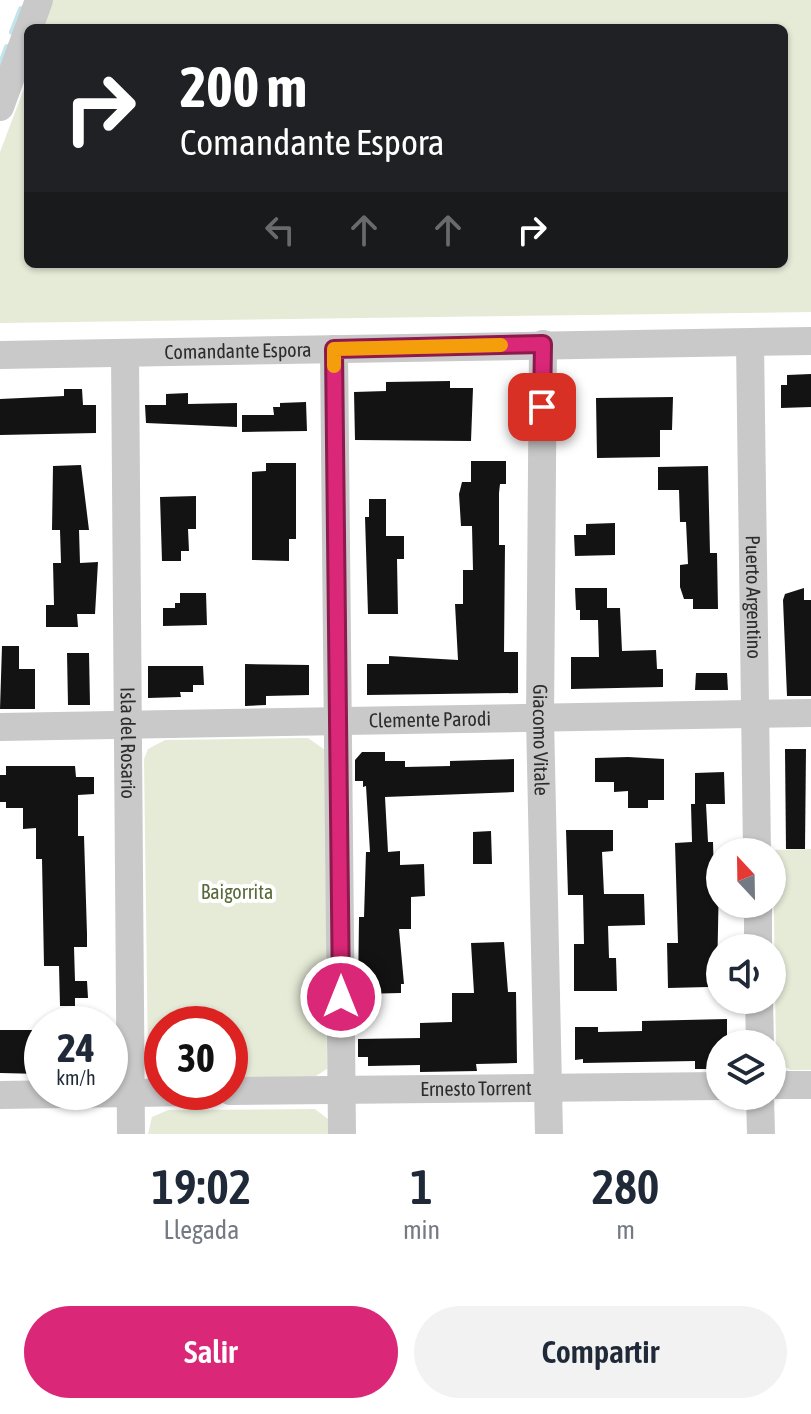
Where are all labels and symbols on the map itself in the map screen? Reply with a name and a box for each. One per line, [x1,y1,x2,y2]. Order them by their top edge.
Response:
street label: Comandante Espora [164,338,312,363]
pin [508,373,576,441]
street label: Puerto Argentino [742,535,766,659]
street label: Giacomo Vitale [529,684,554,796]
street label: Isla del Rosario [117,687,140,799]
street label: Clemente Parodi [369,707,491,732]
north arrow [706,838,786,918]
park label: Baigorrita [201,880,273,903]
position arrow [299,955,383,1039]
speed limit sign: 30 [144,1006,248,1110]
street label: Ernesto Torrent [420,1076,532,1100]

